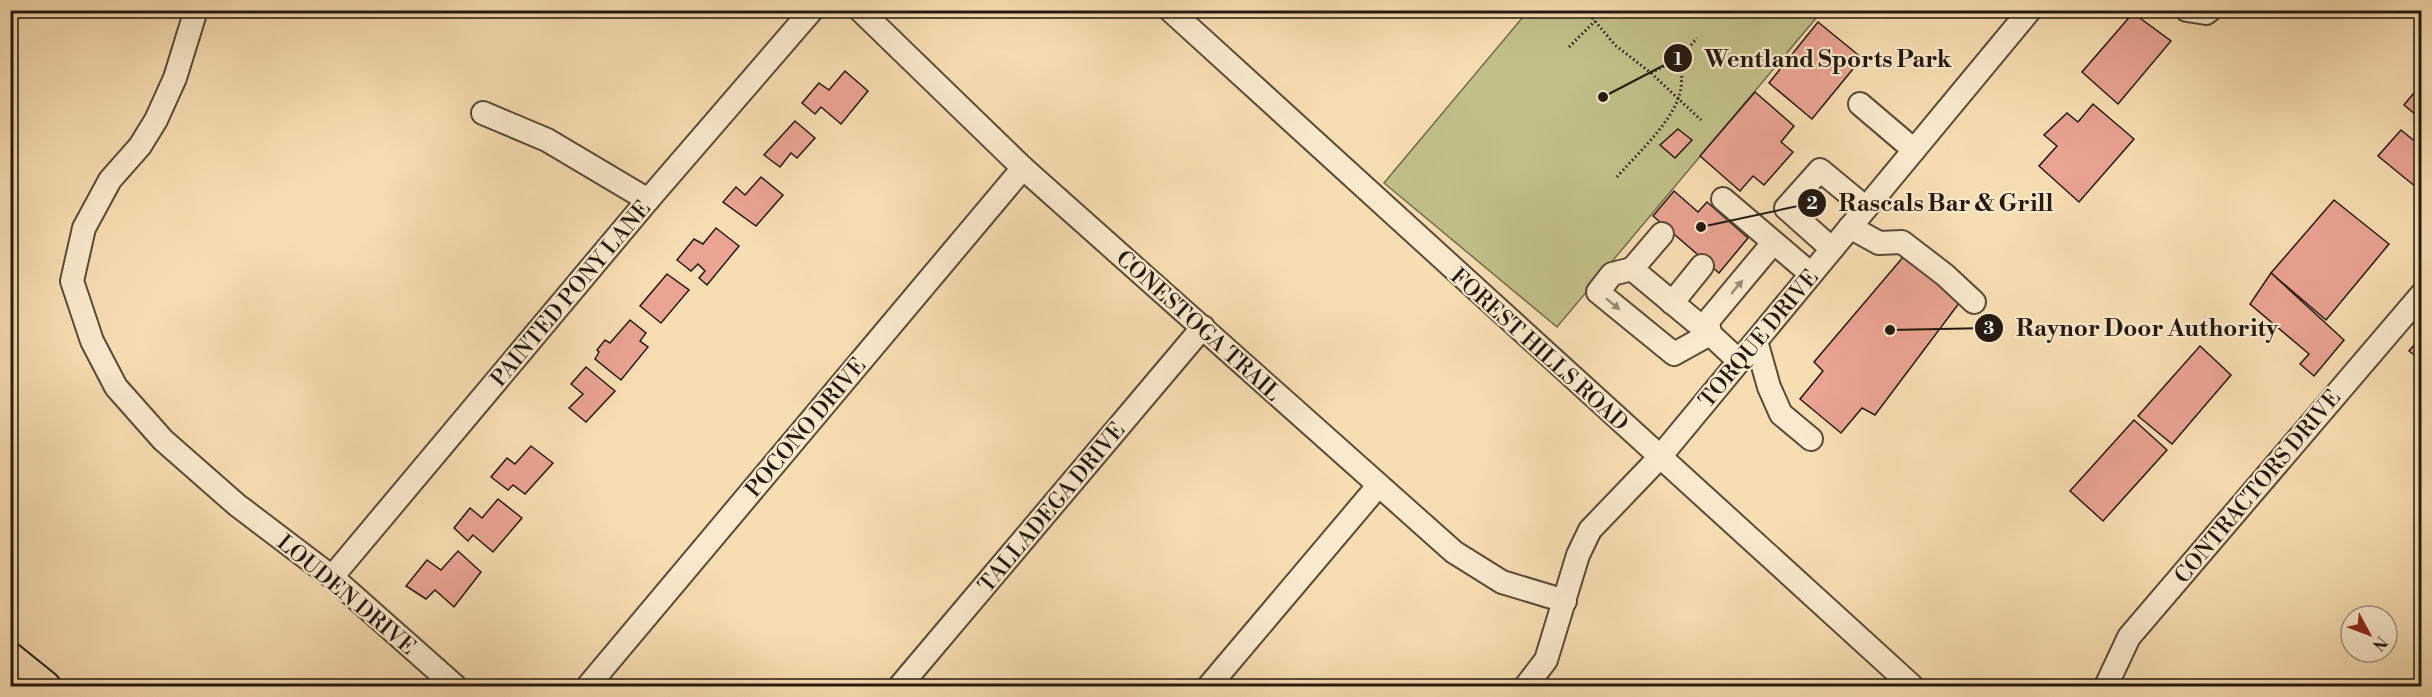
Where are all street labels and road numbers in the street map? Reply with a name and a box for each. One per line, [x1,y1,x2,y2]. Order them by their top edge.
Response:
street label: PAINTED PONY LANE [485,195,657,392]
street label: CONESTOGA TRAIL [1110,245,1286,407]
street label: FOREST HILLS ROAD [1444,263,1634,437]
street label: TORQUE DRIVE [1694,264,1825,413]
street label: POCONO DRIVE [740,353,872,503]
street label: CONTRACTORS DRIVE [2169,385,2347,589]
street label: TALLADEGA DRIVE [973,417,1131,599]
street label: LOUDEN DRIVE [271,529,421,661]

